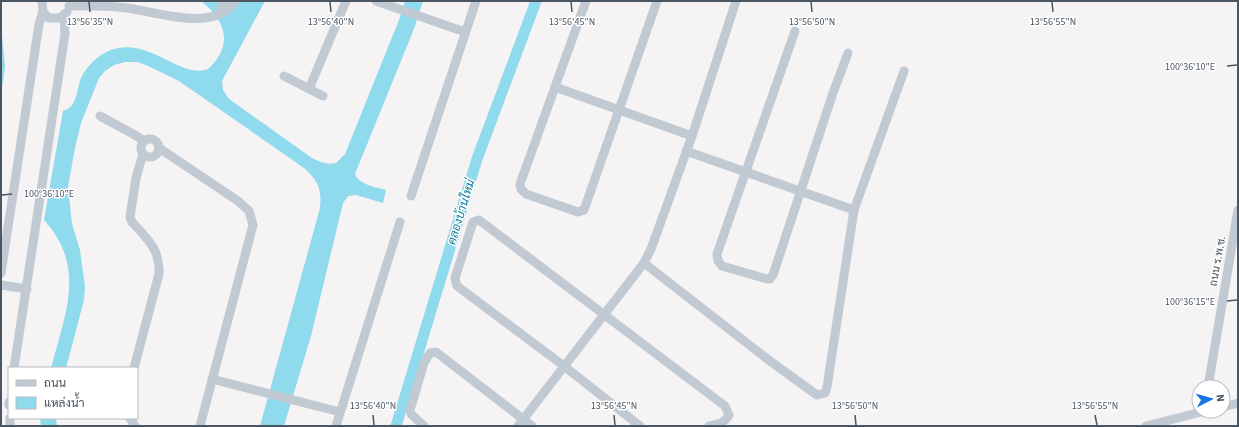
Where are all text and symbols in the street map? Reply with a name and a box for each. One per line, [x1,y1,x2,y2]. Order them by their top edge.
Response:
text: 13°56'35"N [67,15,113,29]
text: 13°56'40"N [308,15,354,29]
text: 13°56'45"N [549,15,595,29]
text: 13°56'50"N [789,15,835,29]
text: 13°56'55"N [1030,15,1076,29]
text: 100°36'10"E [1165,60,1215,74]
water label: คลองบ้านใหม่ [443,176,480,247]
text: 100°36'10"E [24,187,74,201]
street label: ถนน ร.พ.ช. [1206,235,1229,287]
text: 100°36'15"E [1165,295,1215,309]
legend [8,367,138,419]
text: ถนน [44,375,67,392]
north arrow [1191,379,1231,419]
text: แหล่งน้ำ [44,392,84,412]
text: N [1213,394,1228,402]
text: 13°56'40"N [350,399,396,413]
text: 13°56'45"N [591,399,637,413]
text: 13°56'50"N [832,399,878,413]
text: 13°56'55"N [1072,399,1118,413]

